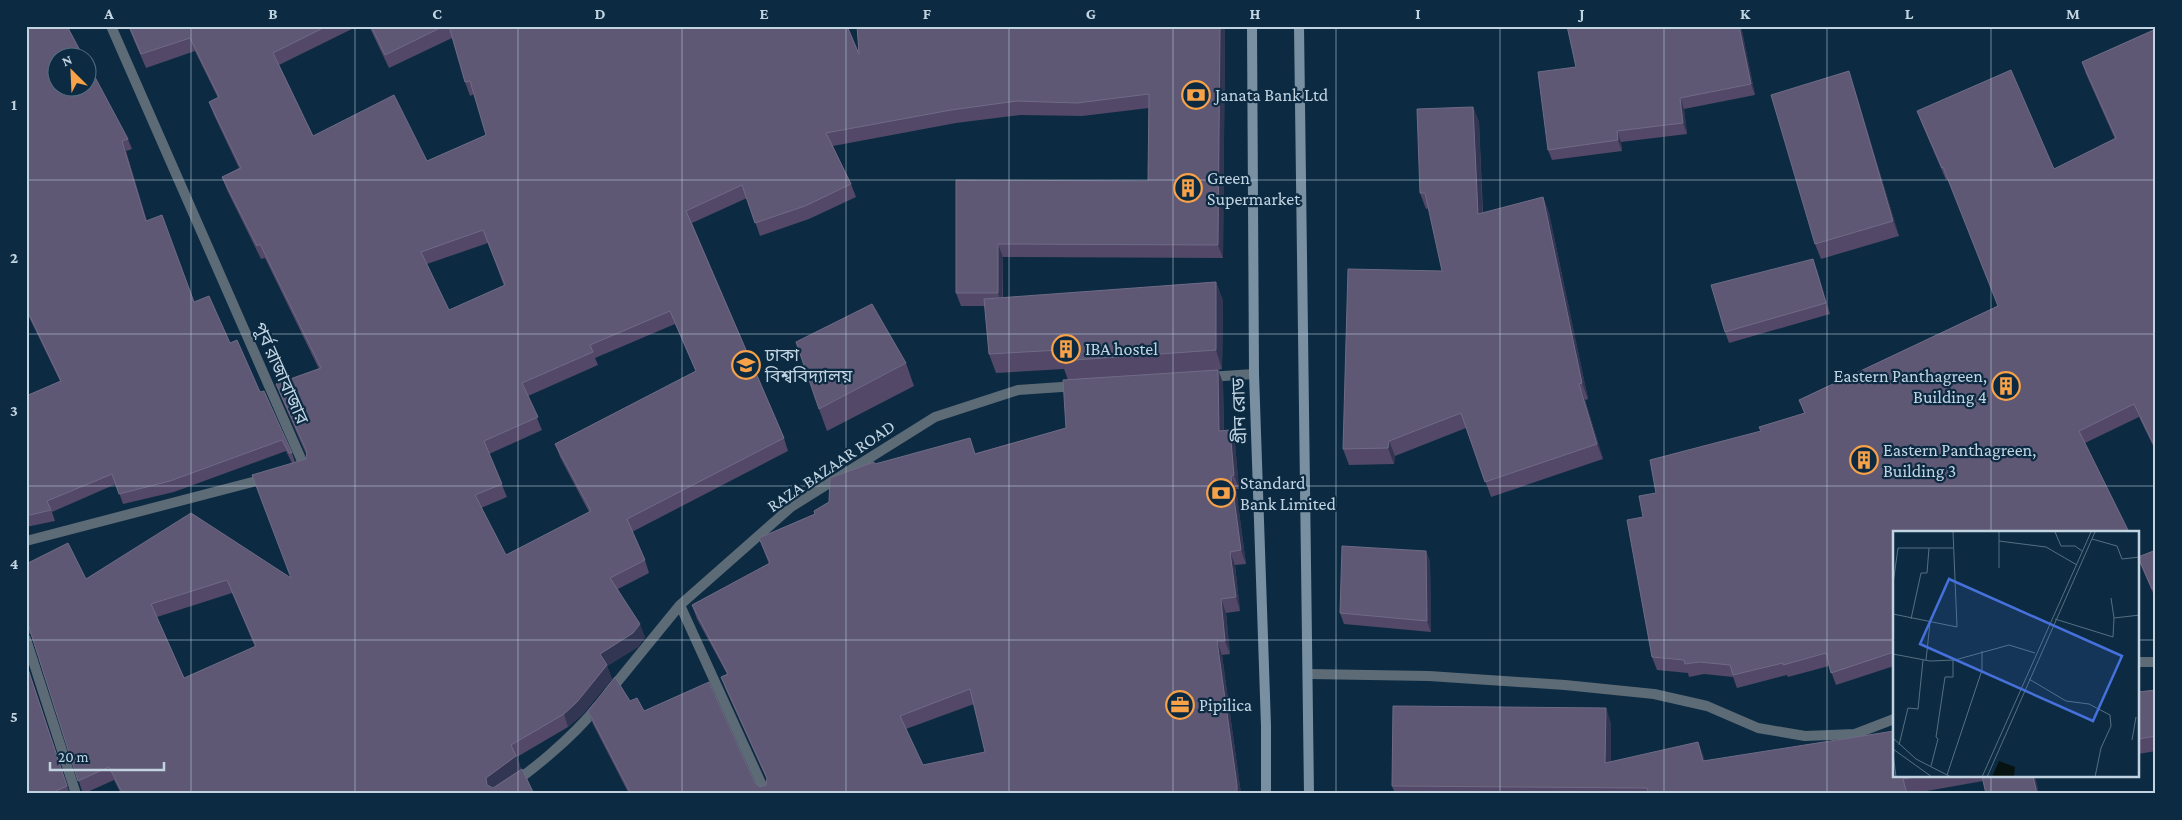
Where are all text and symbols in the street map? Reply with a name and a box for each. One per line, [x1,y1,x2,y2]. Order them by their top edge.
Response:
text: A [103,5,114,22]
text: B [268,5,278,22]
text: C [432,5,442,22]
text: D [594,5,606,22]
text: E [759,5,769,22]
text: F [923,5,932,22]
text: G [1086,5,1096,22]
text: H [1250,5,1261,22]
text: I [1415,5,1421,22]
text: J [1577,5,1585,22]
text: K [1740,5,1751,22]
text: L [1905,5,1914,22]
text: M [2066,5,2080,22]
north arrow [48,48,98,98]
text: N [59,51,75,69]
bank icon: Janata Bank Ltd [1181,80,1211,110]
place label: Janata Bank Ltd [1213,85,1329,105]
text: 1 [11,96,17,113]
place label: Green Supermarket [1207,168,1301,209]
building icon: Green Supermarket [1173,173,1203,203]
text: 2 [10,249,18,266]
street label: পূর্ব রাজাবাজার [249,319,313,428]
building icon: IBA hostel [1051,334,1081,364]
place label: IBA hostel [1085,339,1158,359]
place label: ঢাকা বিশ্ববিদ্যালয় [764,345,853,386]
school or university icon: ঢাকা বিশ্ববিদ্যালয় [731,350,761,380]
place label: Eastern Panthagreen, Building 4 [1834,366,1987,407]
building icon: Eastern Panthagreen, Building 4 [1991,371,2021,401]
street label: গ্রীন রোড [1228,377,1250,445]
text: 3 [10,402,18,419]
street label: RAZA BAZAAR ROAD [763,416,899,516]
place label: Eastern Panthagreen, Building 3 [1883,440,2036,481]
building icon: Eastern Panthagreen, Building 3 [1849,445,1879,475]
place label: Standard Bank Limited [1240,473,1336,514]
bank icon: Standard Bank Limited [1206,478,1236,508]
inset map [1893,531,2140,778]
text: 4 [10,555,19,572]
office icon: Pipilica [1165,690,1195,720]
place label: Pipilica [1199,695,1252,715]
text: 5 [10,708,18,725]
scale bar [50,740,164,772]
text: 20 m [58,749,89,765]

